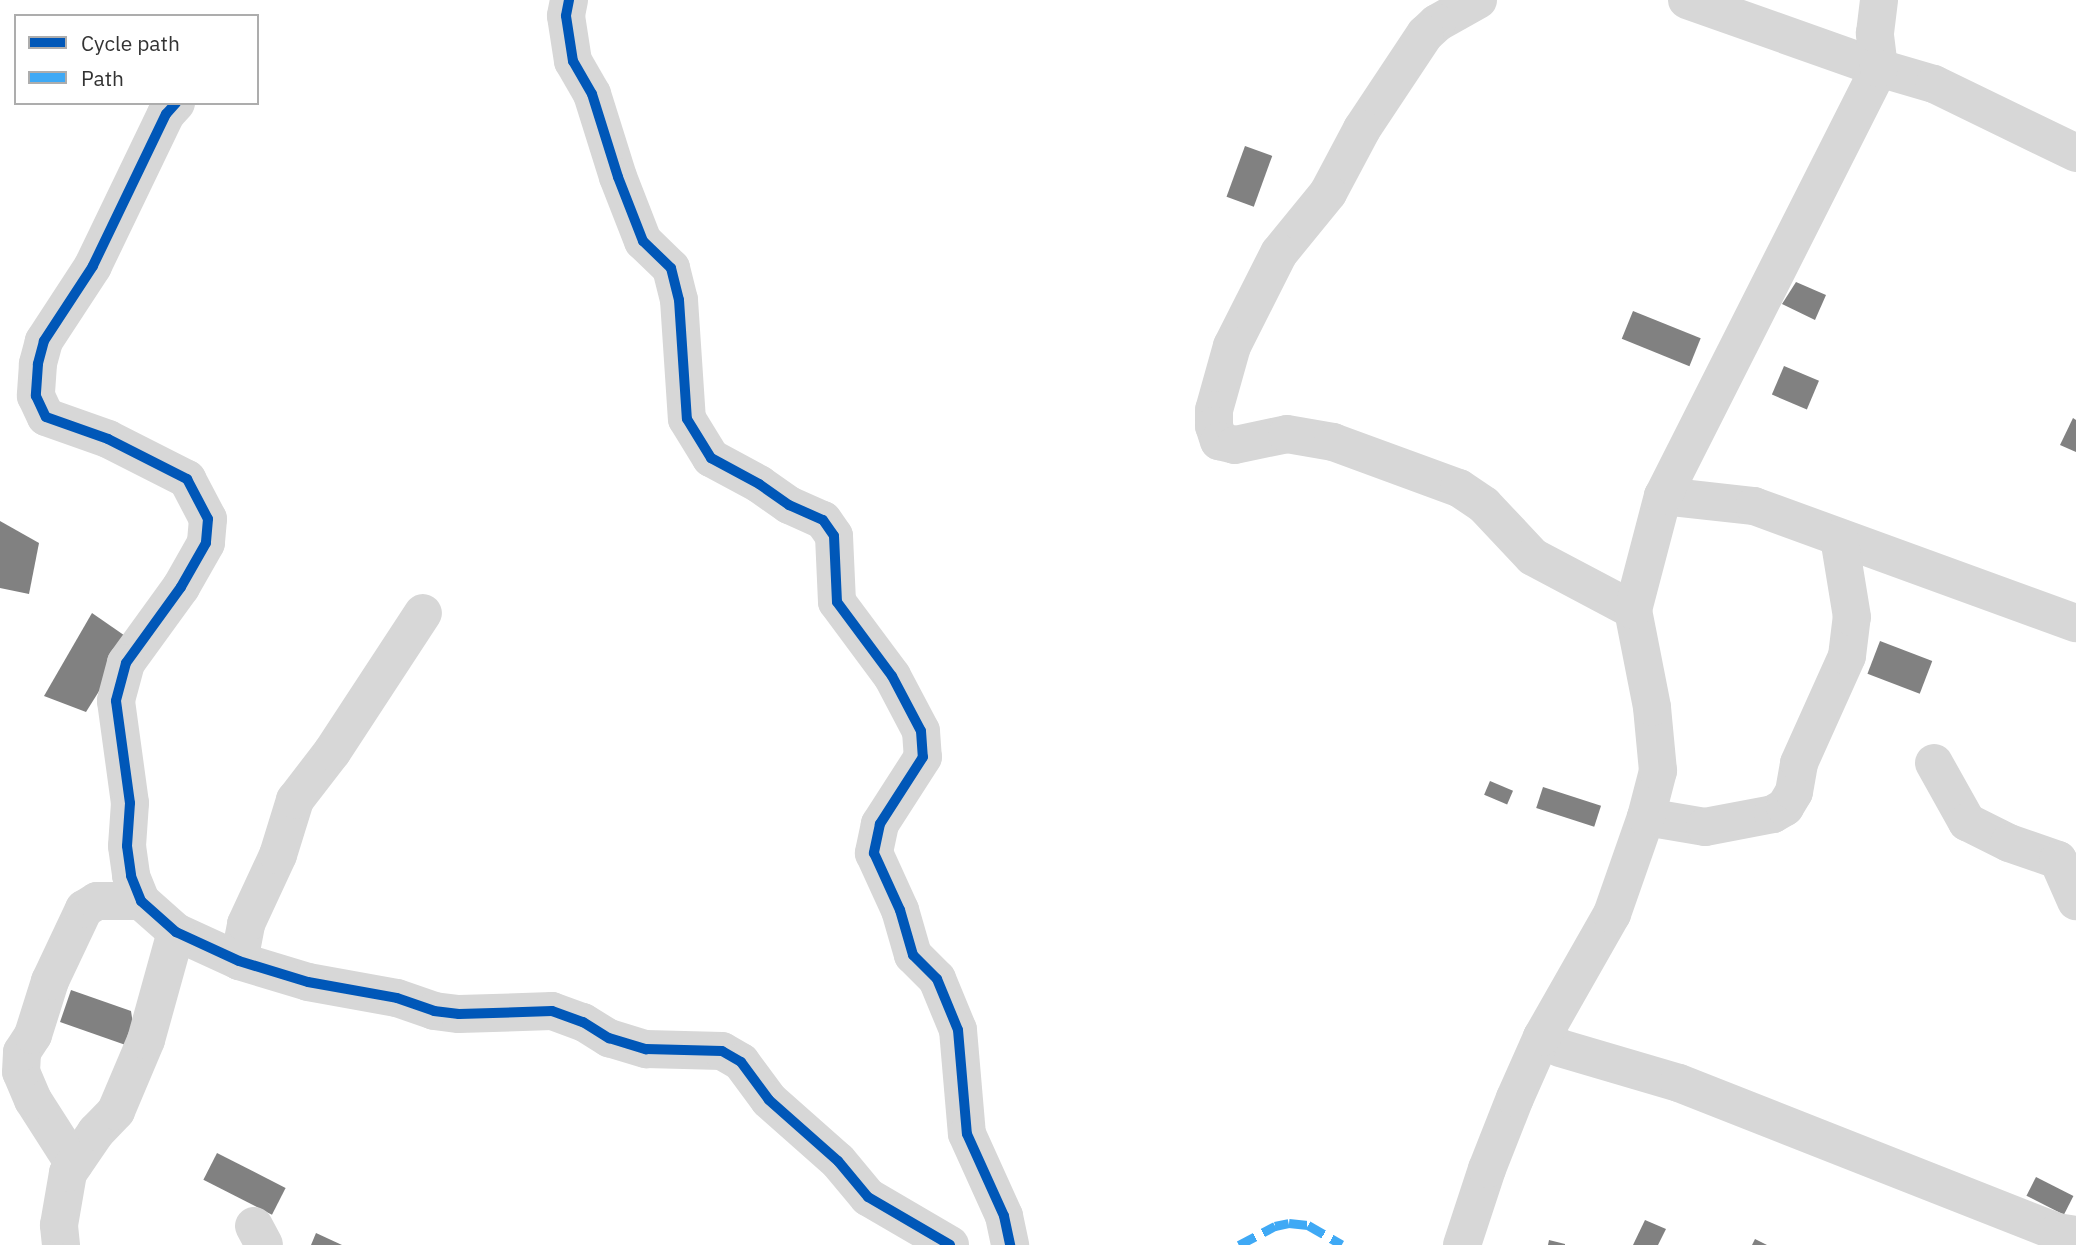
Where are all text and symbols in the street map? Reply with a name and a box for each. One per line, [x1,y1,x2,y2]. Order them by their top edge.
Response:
legend [14,14,259,105]
text: Cycle path [81,29,180,57]
text: Path [81,64,124,92]

